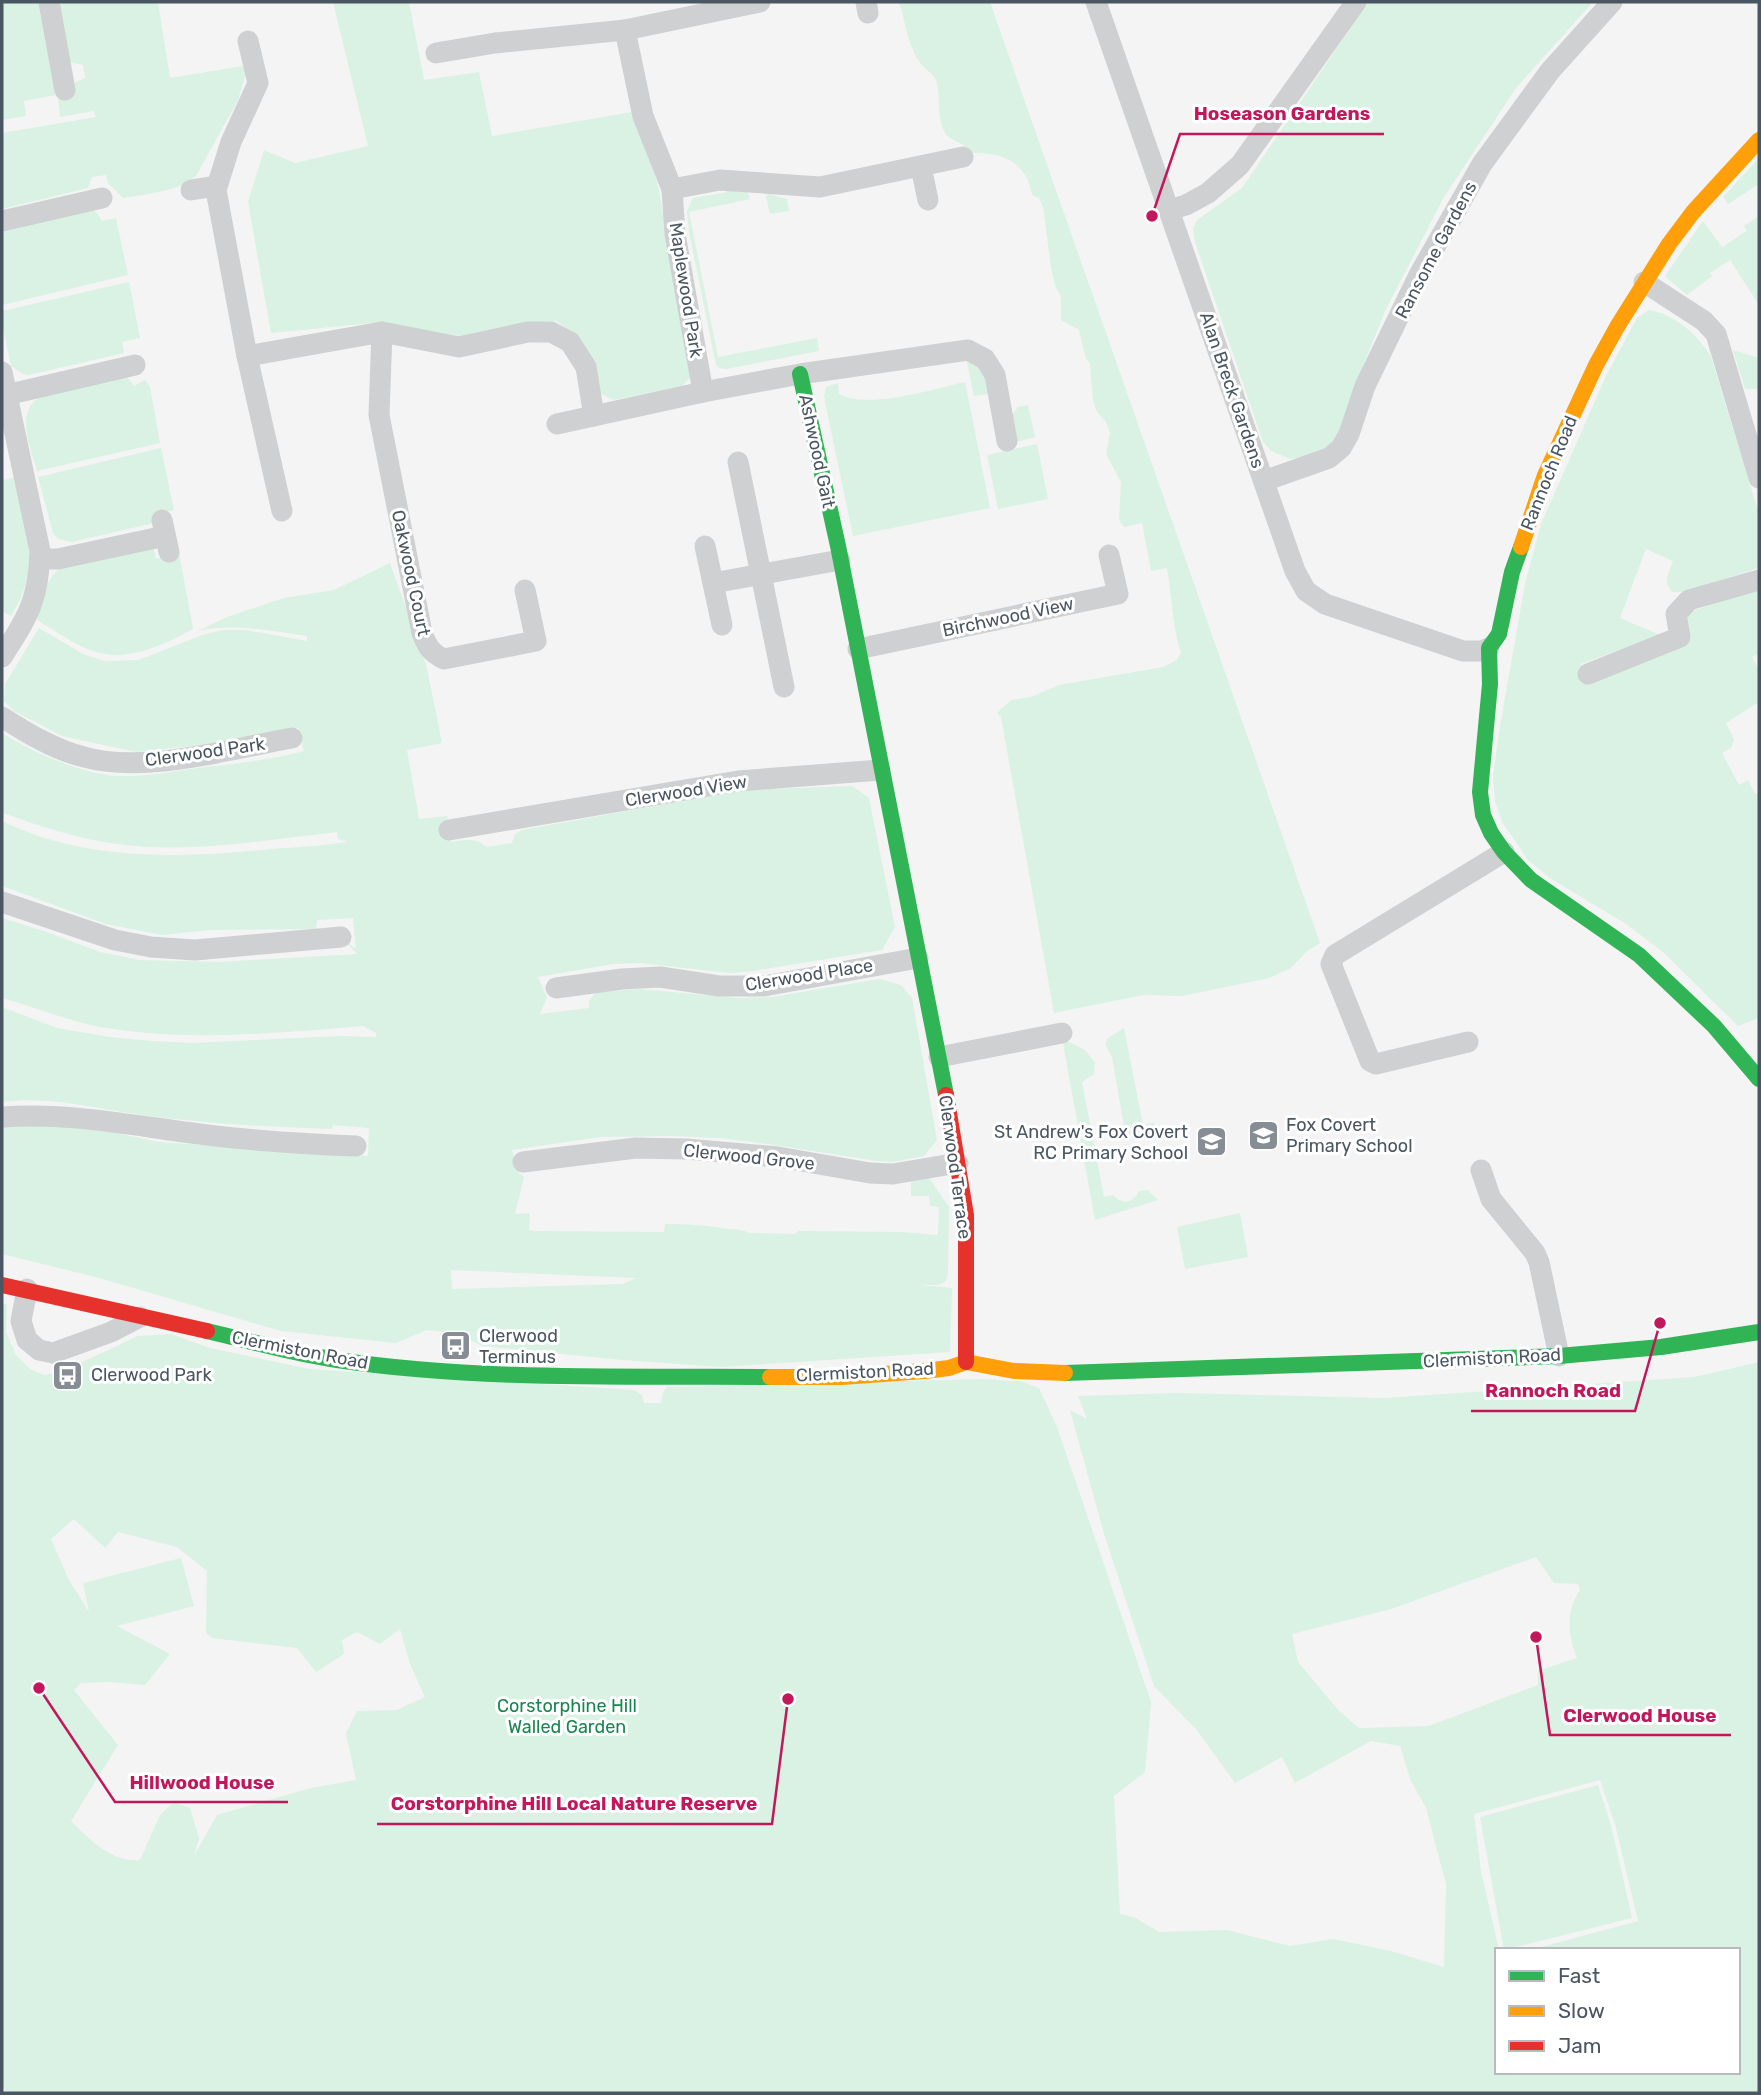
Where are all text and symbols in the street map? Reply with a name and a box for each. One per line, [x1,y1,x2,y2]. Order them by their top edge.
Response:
callout: Hoseason Gardens [1180,94,1384,134]
text: Hoseason Gardens [1194,102,1370,125]
street label: Ransome Gardens [1391,178,1481,322]
street label: Maplewood Park [664,221,708,360]
street label: Alan Breck Gardens [1195,309,1269,471]
street label: Ashwood Gait [794,392,840,510]
street label: Rannoch Road [1516,412,1582,534]
street label: Oakwood Court [387,508,435,638]
street label: Birchwood View [940,592,1076,642]
street label: Clerwood Park [144,733,267,771]
street label: Clerwood View [623,771,749,811]
street label: Clerwood Place [744,954,874,996]
street label: Clerwood Terrace [934,1094,976,1240]
place label: Fox Covert Primary School [1286,1114,1413,1157]
school or university icon: Fox Covert Primary School [1246,1118,1280,1152]
place label: St Andrew's Fox Covert RC Primary School [994,1121,1188,1164]
school or university icon: St Andrew's Fox Covert RC Primary School [1194,1125,1228,1159]
street label: Clerwood Grove [682,1139,816,1175]
place label: Clerwood Terminus [479,1325,558,1368]
street label: Clermiston Road [230,1326,370,1374]
bus stop icon: Clerwood Terminus [439,1329,473,1363]
street label: Clermiston Road [1422,1343,1562,1373]
street label: Clermiston Road [795,1357,935,1387]
bus stop icon: Clerwood Park [51,1358,85,1392]
place label: Clerwood Park [91,1364,212,1386]
callout: Rannoch Road [1471,1371,1635,1411]
text: Rannoch Road [1485,1379,1621,1402]
park label: Corstorphine Hill Walled Garden [497,1695,637,1738]
callout: Clerwood House [1550,1695,1731,1735]
text: Clerwood House [1563,1704,1717,1727]
callout: Hillwood House [115,1762,288,1802]
text: Hillwood House [129,1771,275,1794]
callout: Corstorphine Hill Local Nature Reserve [377,1784,772,1824]
text: Corstorphine Hill Local Nature Reserve [391,1792,757,1815]
legend [1495,1948,1740,2074]
text: Fast [1558,1963,1600,1988]
text: Slow [1558,1998,1605,2023]
text: Jam [1558,2033,1602,2058]

